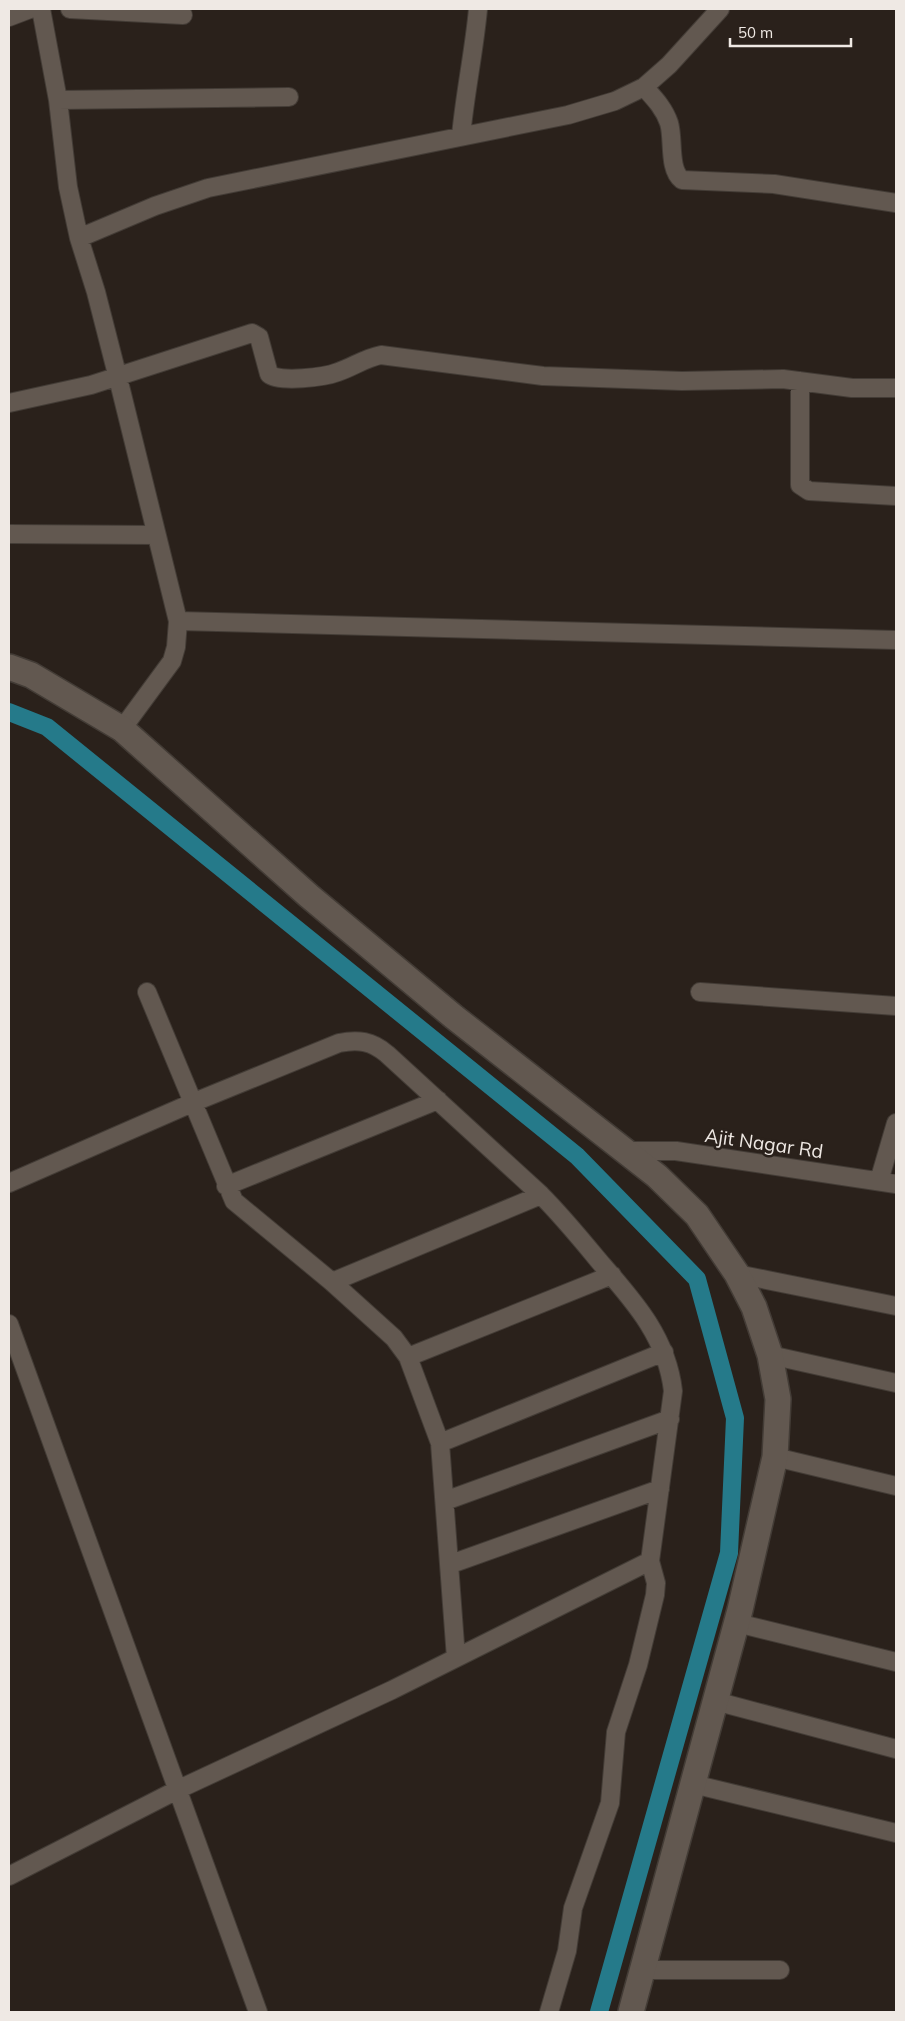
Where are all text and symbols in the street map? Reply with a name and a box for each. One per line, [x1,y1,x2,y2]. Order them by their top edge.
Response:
scale bar [730,15,851,47]
text: 50 m [738,23,773,42]
street label: Ajit Nagar Rd [703,1123,825,1163]

